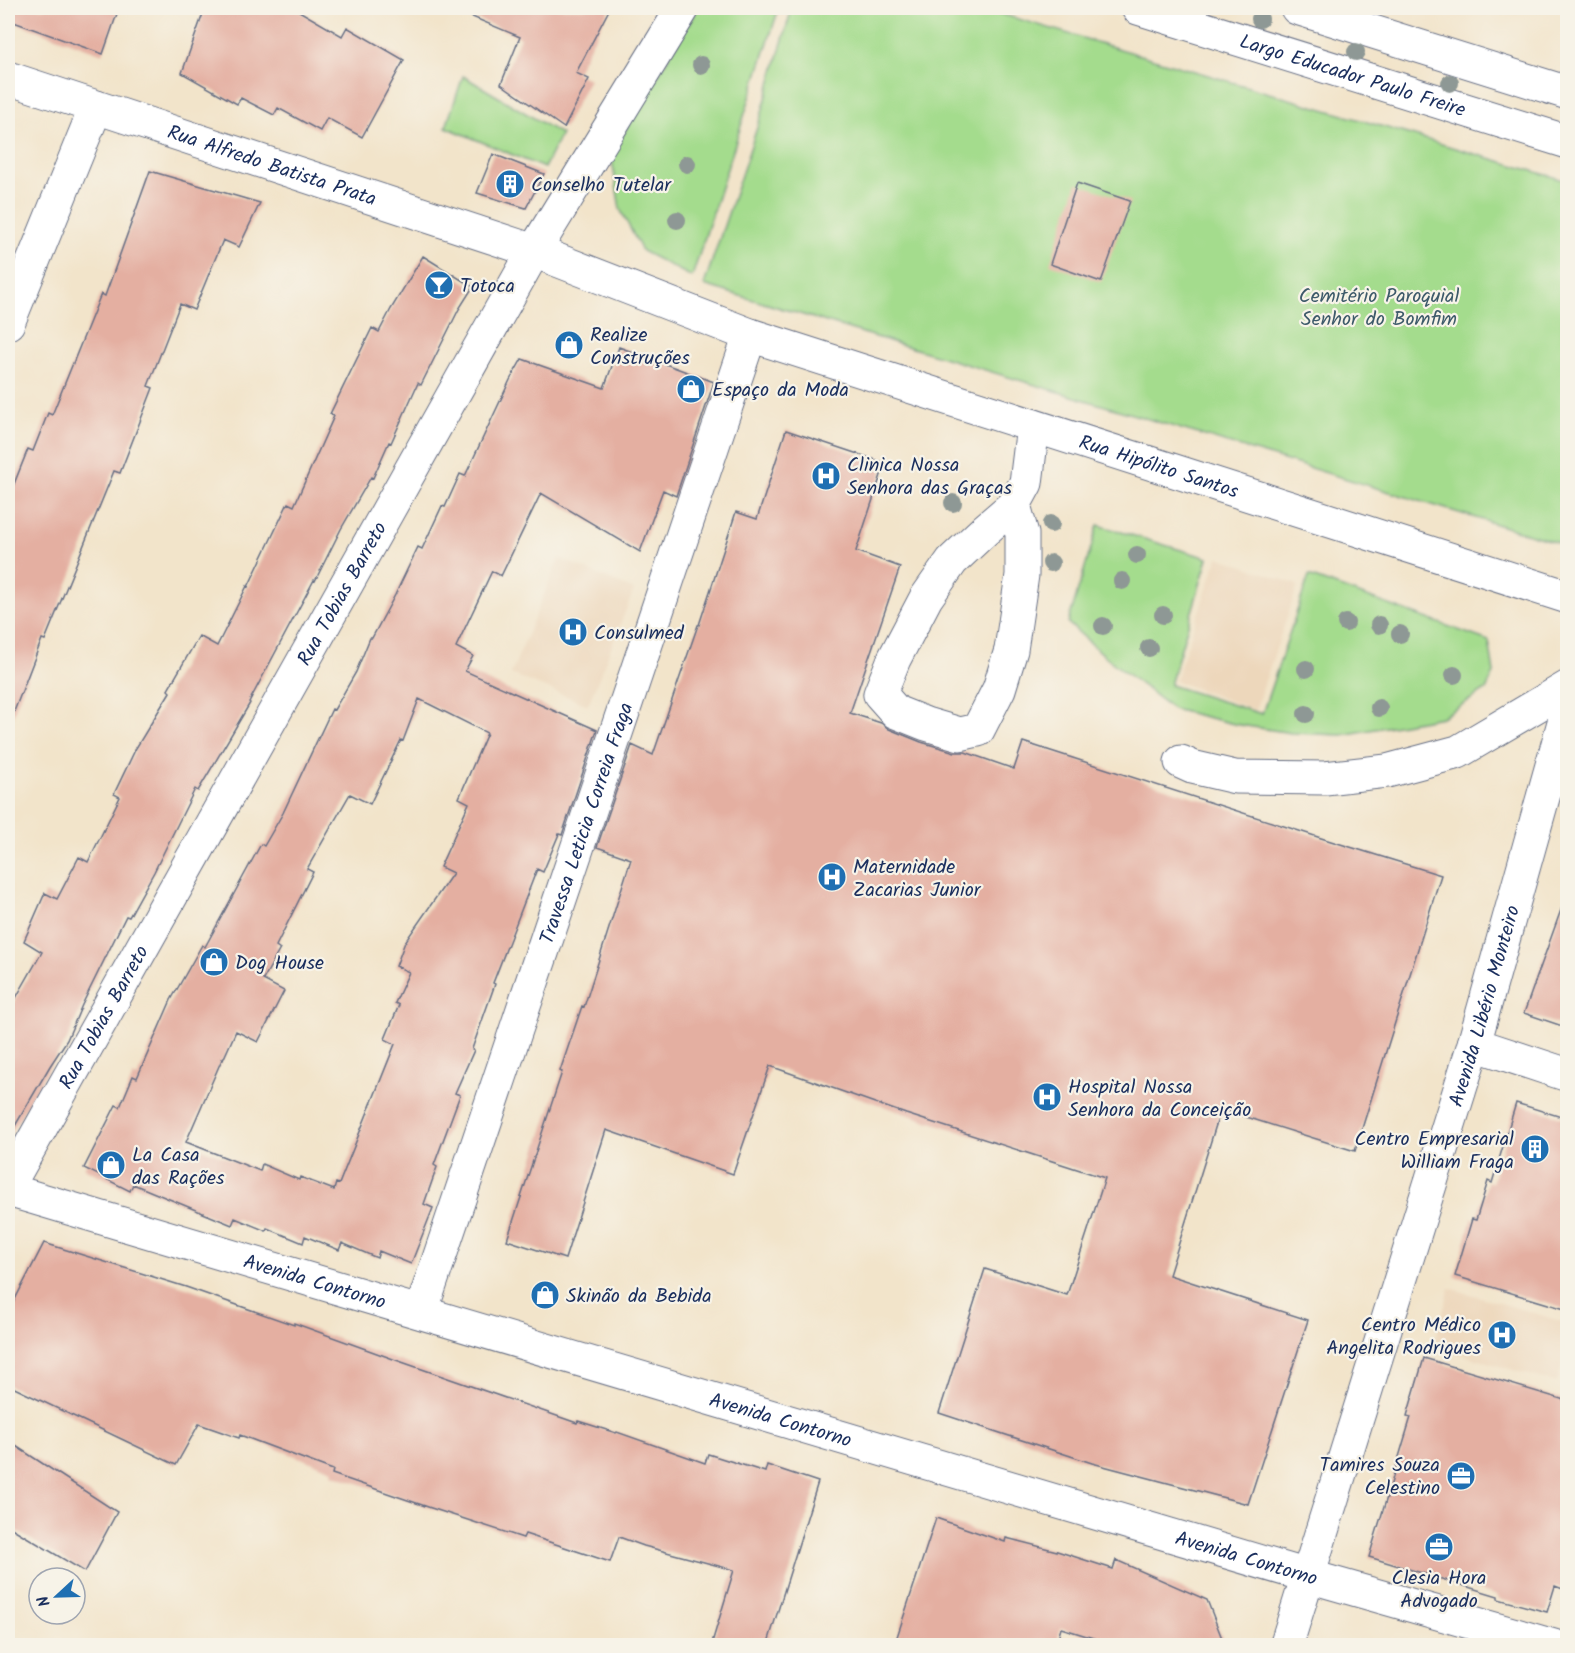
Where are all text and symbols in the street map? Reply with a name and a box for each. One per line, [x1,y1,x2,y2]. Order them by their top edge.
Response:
street label: Largo Educador Paulo Freire [1235,27,1469,127]
street label: Rua Alfredo Batista Prata [163,117,380,216]
building icon: Conselho Tutelar [494,168,526,200]
place label: Conselho Tutelar [531,170,672,202]
bar icon: Totoca [423,269,455,301]
place label: Totoca [460,271,515,303]
park label: Cemitério Paroquial Senhor do Bomfim [1299,281,1459,336]
place label: Realize Construções [590,320,690,375]
shop icon: Realize Construções [553,329,585,361]
shop icon: Espaço da Moda [675,373,707,405]
place label: Espaço da Moda [712,375,849,407]
street label: Rua Hipólito Santos [1074,427,1243,509]
place label: Clinica Nossa Senhora das Graças [847,450,1013,505]
hospital icon: Clinica Nossa Senhora das Graças [810,460,842,492]
street label: Rua Tobias Barreto [290,516,397,672]
hospital icon: Consulmed [557,616,589,648]
place label: Consulmed [594,618,685,650]
street label: Travessa Leticia Correia Fraga [532,699,643,949]
place label: Maternidade Zacarias Junior [853,852,982,907]
hospital icon: Maternidade Zacarias Junior [816,861,848,893]
street label: Avenida Libério Monteiro [1441,902,1530,1111]
street label: Rua Tobias Barreto [51,940,158,1096]
shop icon: Dog House [198,946,230,978]
place label: Dog House [235,948,324,980]
place label: Hospital Nossa Senhora da Conceição [1068,1072,1251,1127]
hospital icon: Hospital Nossa Senhora da Conceição [1031,1081,1063,1113]
place label: Centro Empresarial William Fraga [1355,1124,1514,1179]
building icon: Centro Empresarial William Fraga [1519,1133,1551,1165]
place label: La Casa das Rações [132,1140,225,1195]
shop icon: La Casa das Rações [95,1149,127,1181]
street label: Avenida Contorno [239,1247,389,1319]
shop icon: Skinão da Bebida [529,1279,561,1311]
place label: Skinão da Bebida [566,1281,712,1313]
place label: Centro Médico Angelita Rodrigues [1326,1310,1481,1365]
hospital icon: Centro Médico Angelita Rodrigues [1486,1319,1518,1351]
street label: Avenida Contorno [705,1385,855,1458]
place label: Tamires Souza Celestino [1320,1450,1440,1505]
office icon: Tamires Souza Celestino [1445,1460,1477,1492]
street label: Avenida Contorno [1171,1523,1321,1596]
office icon: Clesia Hora Advogado [1423,1531,1455,1563]
place label: Clesia Hora Advogado [1391,1563,1487,1618]
north arrow [27,1566,87,1626]
text: N [31,1592,58,1610]

